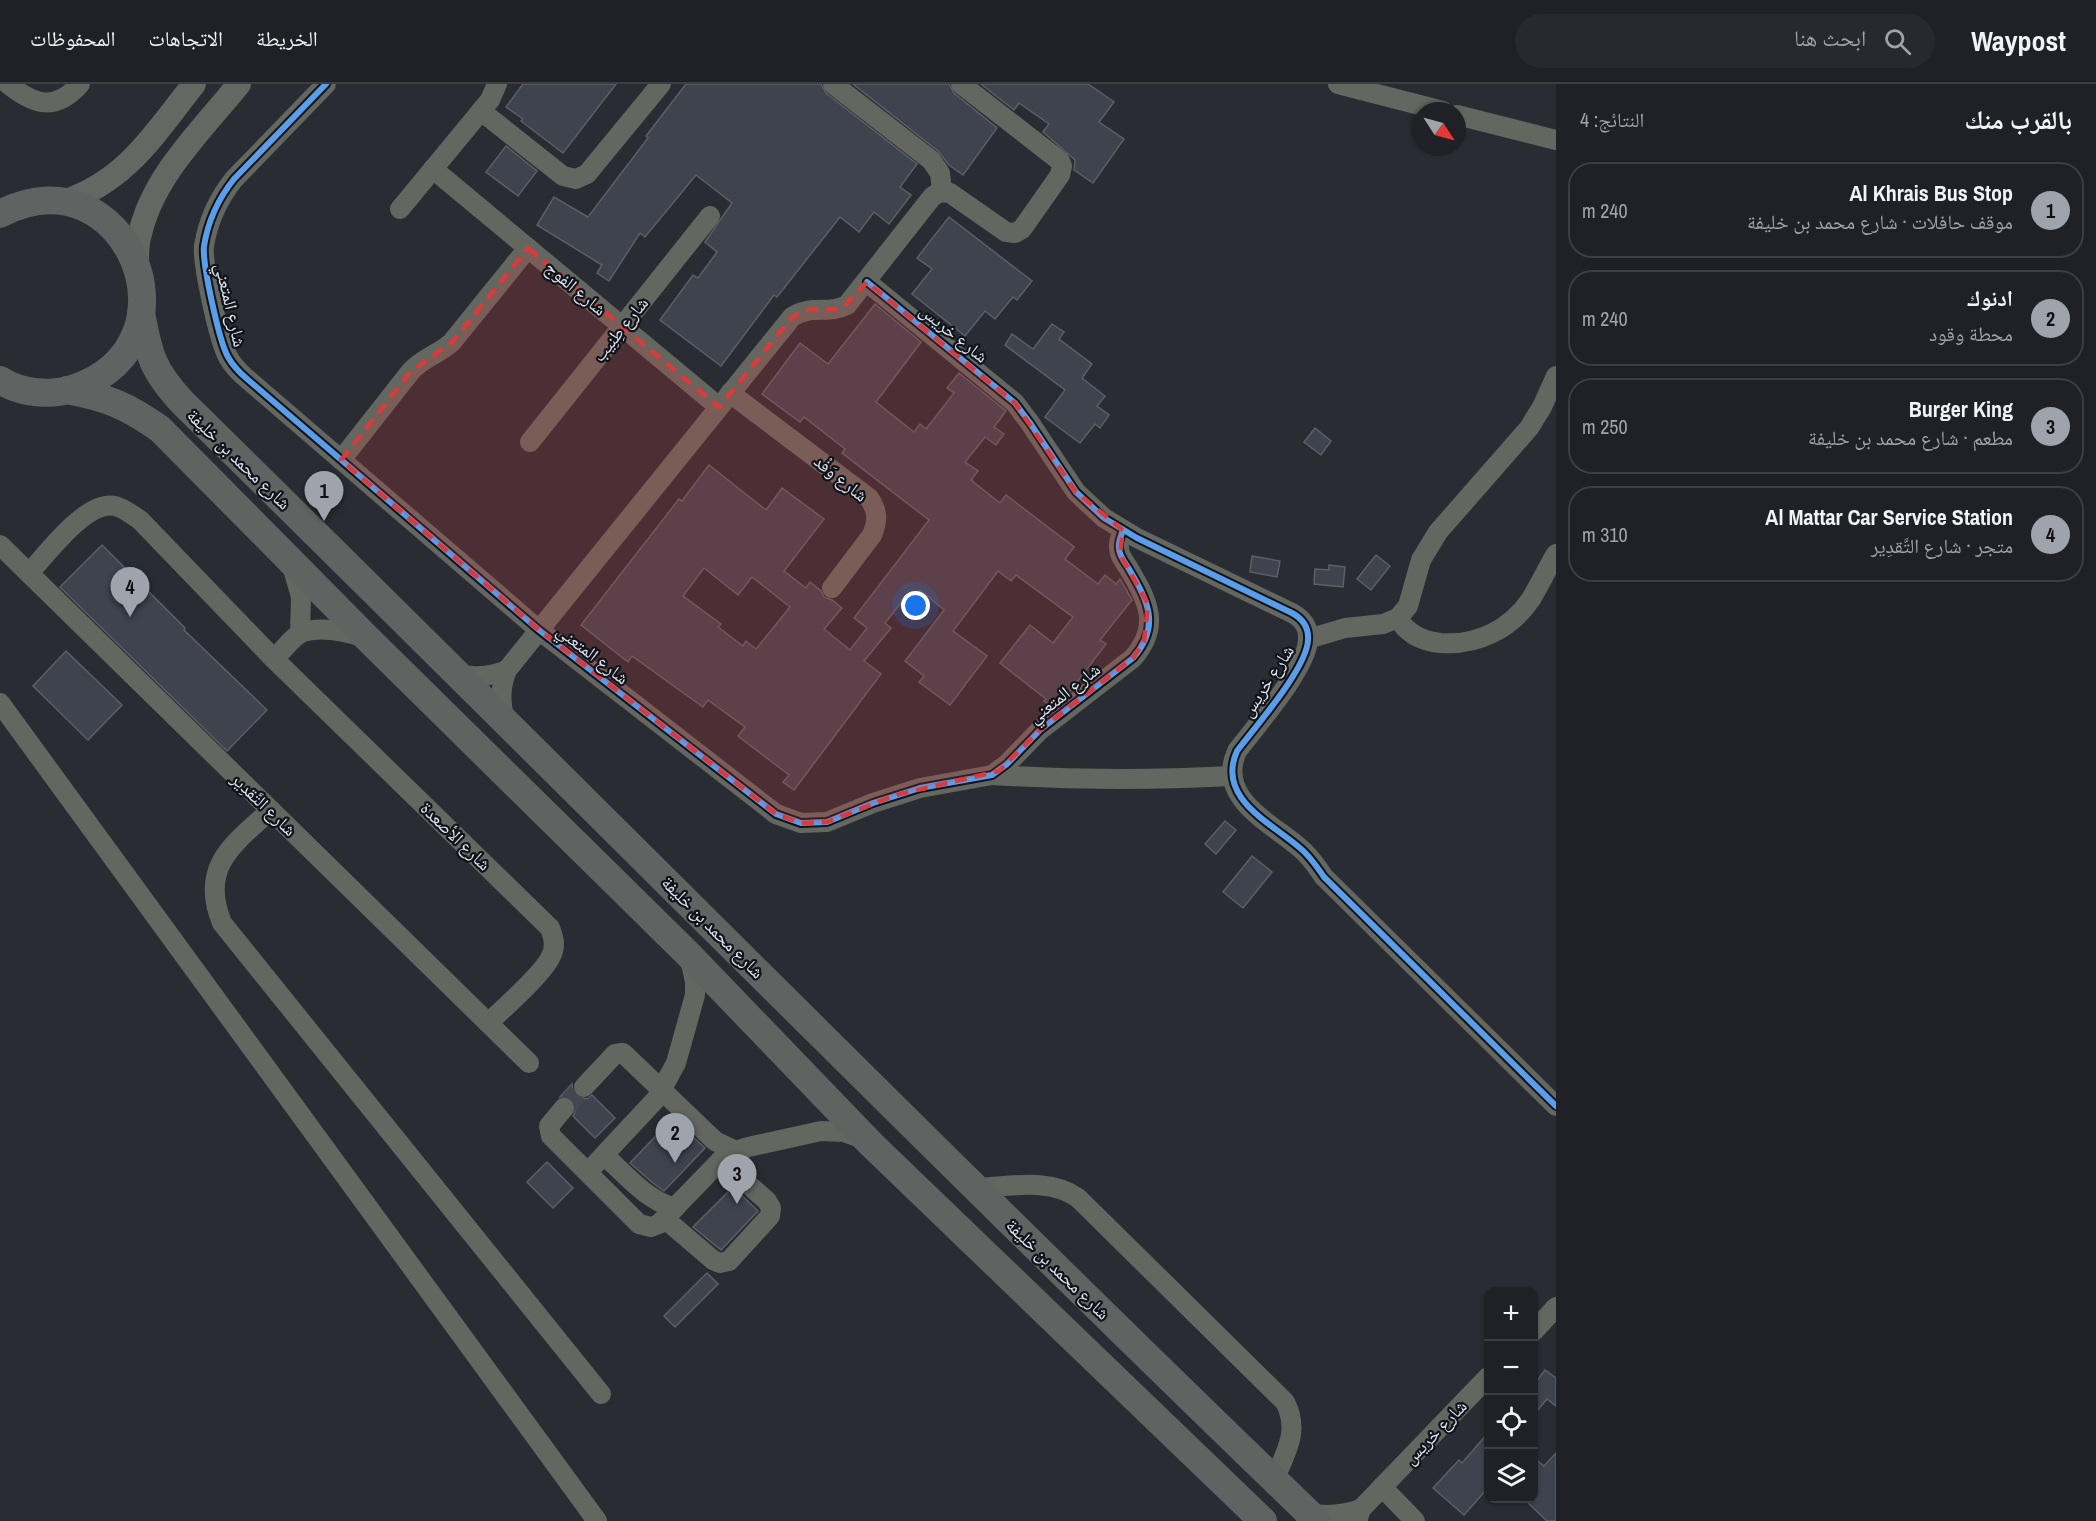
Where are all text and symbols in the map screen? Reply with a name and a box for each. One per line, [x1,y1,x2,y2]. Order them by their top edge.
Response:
search box [1515,14,1935,68]
text: Waypost [1971,22,2066,60]
text: ابحث هنا [1794,23,1866,53]
text: المحفوظات [30,24,115,53]
text: الاتجاهات [148,24,223,53]
text: الخريطة [256,24,318,53]
icon: search [1881,25,1914,58]
north arrow [1412,102,1466,156]
text: بالقرب منك [1965,102,2072,137]
text: النتائج: 4 [1580,106,1644,133]
text: Al Khrais Bus Stop [1850,178,2013,208]
text: 240 m [1582,197,1628,224]
text: 1 [2046,197,2055,224]
text: موقف حافلات · شارع محمد بن خليفة [1747,208,2013,235]
street label: شارع الفوج [540,255,612,321]
street label: شارع المتعني [207,261,253,350]
text: ادنوك [1967,283,2013,313]
street label: شارع طِنِيب [586,291,654,367]
street label: شارع خريس [914,298,994,368]
text: 240 m [1582,305,1628,332]
text: 2 [2046,305,2055,332]
text: محطة وقود [1929,320,2013,347]
text: Burger King [1909,394,2013,424]
street label: شارع محمد بن خليفة [182,403,296,515]
text: 250 m [1582,413,1628,440]
text: 3 [2046,413,2055,440]
text: مطعم · شارع محمد بن خليفة [1808,424,2013,451]
street label: شارع وَفْد [809,449,873,507]
pin: 1 [304,472,344,521]
text: Al Mattar Car Service Station [1765,502,2013,532]
text: 310 m [1582,521,1628,548]
text: 4 [2046,521,2055,548]
text: متجر · شارع التَّقدِير [1871,532,2013,559]
pin: 4 [110,568,150,617]
your location [901,591,930,620]
street label: شارع المتعني [550,618,634,692]
street label: شارع خريس [1234,640,1300,722]
street label: شارع المتعني [1023,657,1107,731]
street label: شارع التَّقدِير [225,766,302,841]
street label: شارع الأصعدة [415,796,497,876]
street label: شارع محمد بن خليفة [656,870,770,984]
pin: 2 [656,1114,694,1163]
pin: 3 [718,1154,756,1204]
street label: شارع محمد بن خليفة [1001,1213,1115,1325]
map controls [1484,1287,1538,1503]
button: + [1484,1287,1538,1341]
button: − [1484,1341,1538,1395]
street label: شارع خريس [1398,1394,1472,1470]
button: locate [1484,1395,1538,1449]
button: layers [1484,1449,1538,1503]

